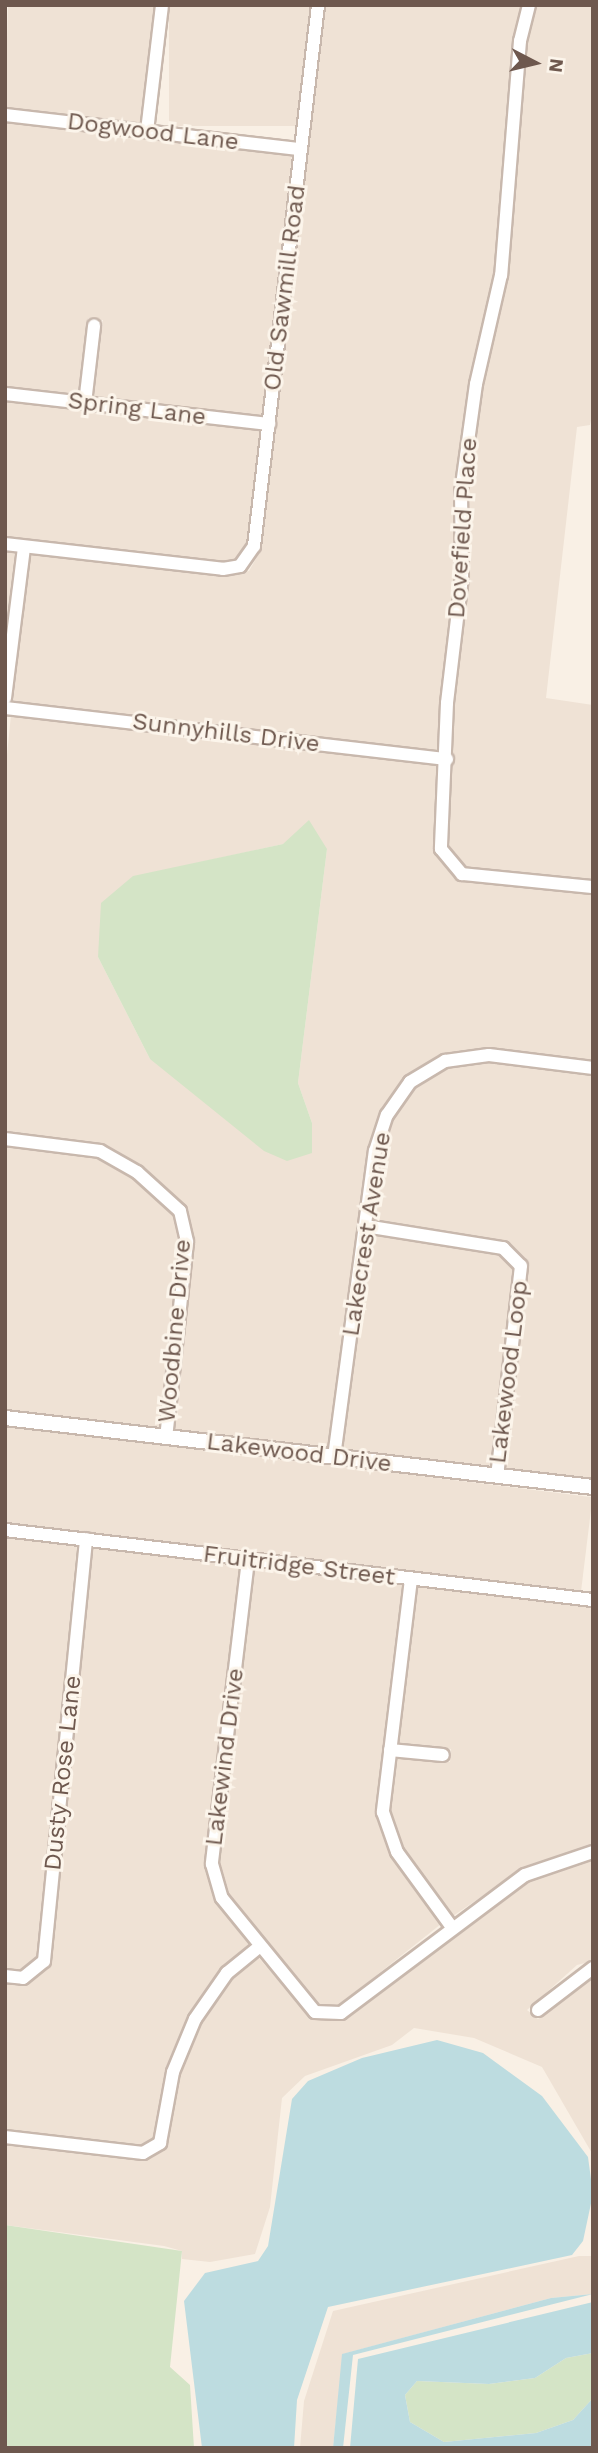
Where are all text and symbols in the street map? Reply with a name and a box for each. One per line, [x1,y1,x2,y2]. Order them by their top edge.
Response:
north arrow [500,28,570,98]
text: N [544,57,569,74]
street label: Dogwood Lane [66,107,240,157]
street label: Old Sawmill Road [258,183,312,393]
street label: Spring Lane [66,386,208,432]
street label: Dovefield Place [442,437,484,619]
street label: Sunnyhills Drive [131,707,321,759]
street label: Lakecrest Avenue [337,1129,397,1339]
street label: Woodbine Drive [153,1238,197,1424]
street label: Lakewood Loop [483,1279,535,1465]
street label: Lakewood Drive [205,1427,393,1479]
street label: Fruitridge Street [201,1540,397,1592]
street label: Lakewind Drive [200,1666,250,1848]
street label: Dusty Rose Lane [38,1674,88,1872]

